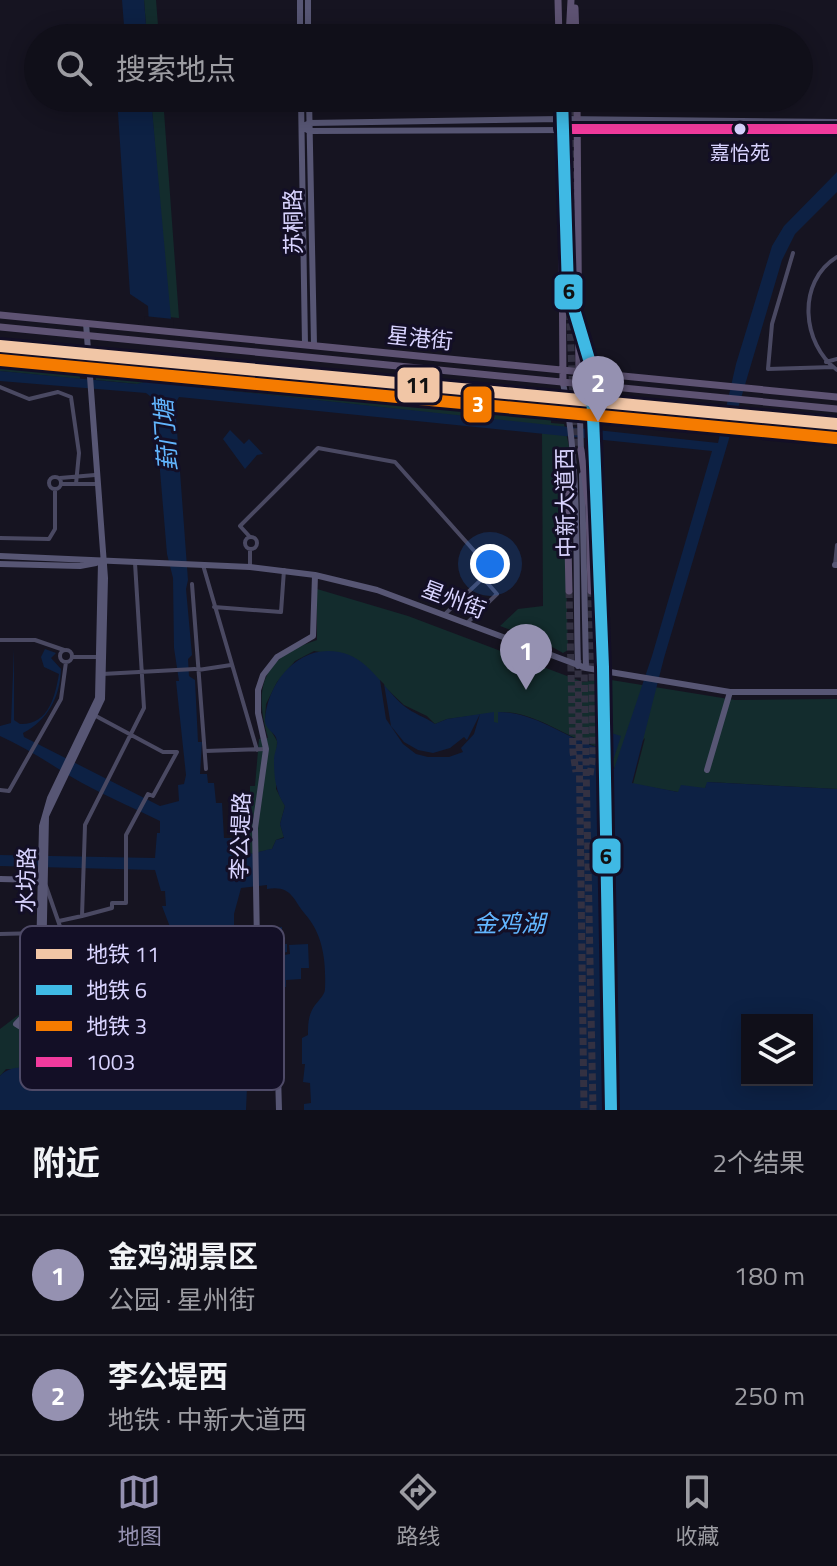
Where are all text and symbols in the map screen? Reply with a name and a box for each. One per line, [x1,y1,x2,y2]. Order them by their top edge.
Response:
search box [24,24,813,112]
icon: search [52,46,96,90]
text: 搜索地点 [116,46,236,92]
marker: 嘉怡苑 [732,121,748,137]
place label: 嘉怡苑 [710,137,770,168]
street label: 苏桐路 [275,189,311,255]
line badge: 6 [553,273,584,311]
text: 6 [563,274,575,308]
street label: 星港街 [385,318,455,358]
pin: 2 [572,356,624,422]
line badge: 11 [396,366,441,404]
text: 11 [406,368,430,402]
line badge: 3 [462,385,493,424]
text: 3 [472,387,484,421]
water label: 葑门塘 [144,394,185,472]
street label: 中新大道西 [547,448,583,558]
your location [470,544,510,584]
street label: 星州街 [417,571,491,627]
pin: 1 [500,624,552,690]
street label: 李公堤路 [221,791,259,881]
line badge: 6 [591,837,622,875]
text: 6 [600,839,612,873]
street label: 水坊路 [8,847,44,913]
water label: 金鸡湖 [473,905,549,941]
legend [20,926,284,1090]
text: 地铁 11 [86,937,159,971]
text: 地铁 6 [86,973,147,1007]
text: 地铁 3 [86,1009,147,1043]
map controls [741,1014,813,1086]
button: layers [741,1014,813,1086]
text: 1003 [86,1045,135,1079]
text: 附近 [32,1136,100,1188]
text: 2个结果 [712,1143,805,1182]
text: 金鸡湖景区 [108,1233,258,1279]
text: 1 [51,1256,65,1295]
text: 180 m [734,1256,805,1295]
text: 公园 · 星州街 [108,1280,255,1319]
text: 李公堤西 [108,1353,228,1399]
text: 2 [51,1376,65,1415]
text: 250 m [734,1376,805,1415]
text: 地铁 · 中新大道西 [108,1400,307,1439]
tab: 地图 [117,1470,162,1553]
tab: 路线 [396,1470,441,1553]
tab: 收藏 [675,1470,720,1553]

